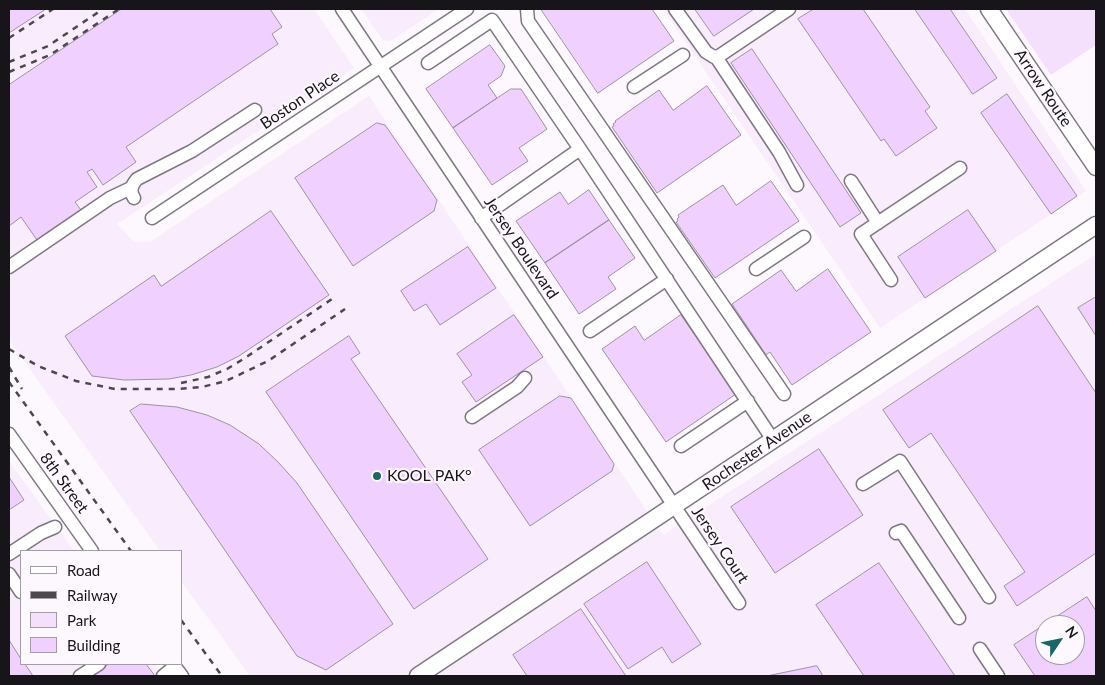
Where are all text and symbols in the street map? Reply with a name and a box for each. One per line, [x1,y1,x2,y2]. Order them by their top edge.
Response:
street label: Arrow Route [1010,46,1076,130]
street label: Boston Place [257,67,343,133]
street label: Jersey Boulevard [480,193,562,303]
street label: Rochester Avenue [699,407,815,495]
street label: 8th Street [36,449,92,517]
place label: KOOL PAK° [387,466,472,486]
marker: KOOL PAK° [371,470,383,482]
street label: Jersey Court [687,503,753,587]
legend [20,550,182,665]
text: Road [67,561,100,579]
text: Railway [67,586,118,604]
text: Park [67,611,96,629]
north arrow [1035,615,1085,665]
text: N [1062,623,1082,641]
text: Building [67,636,120,654]

